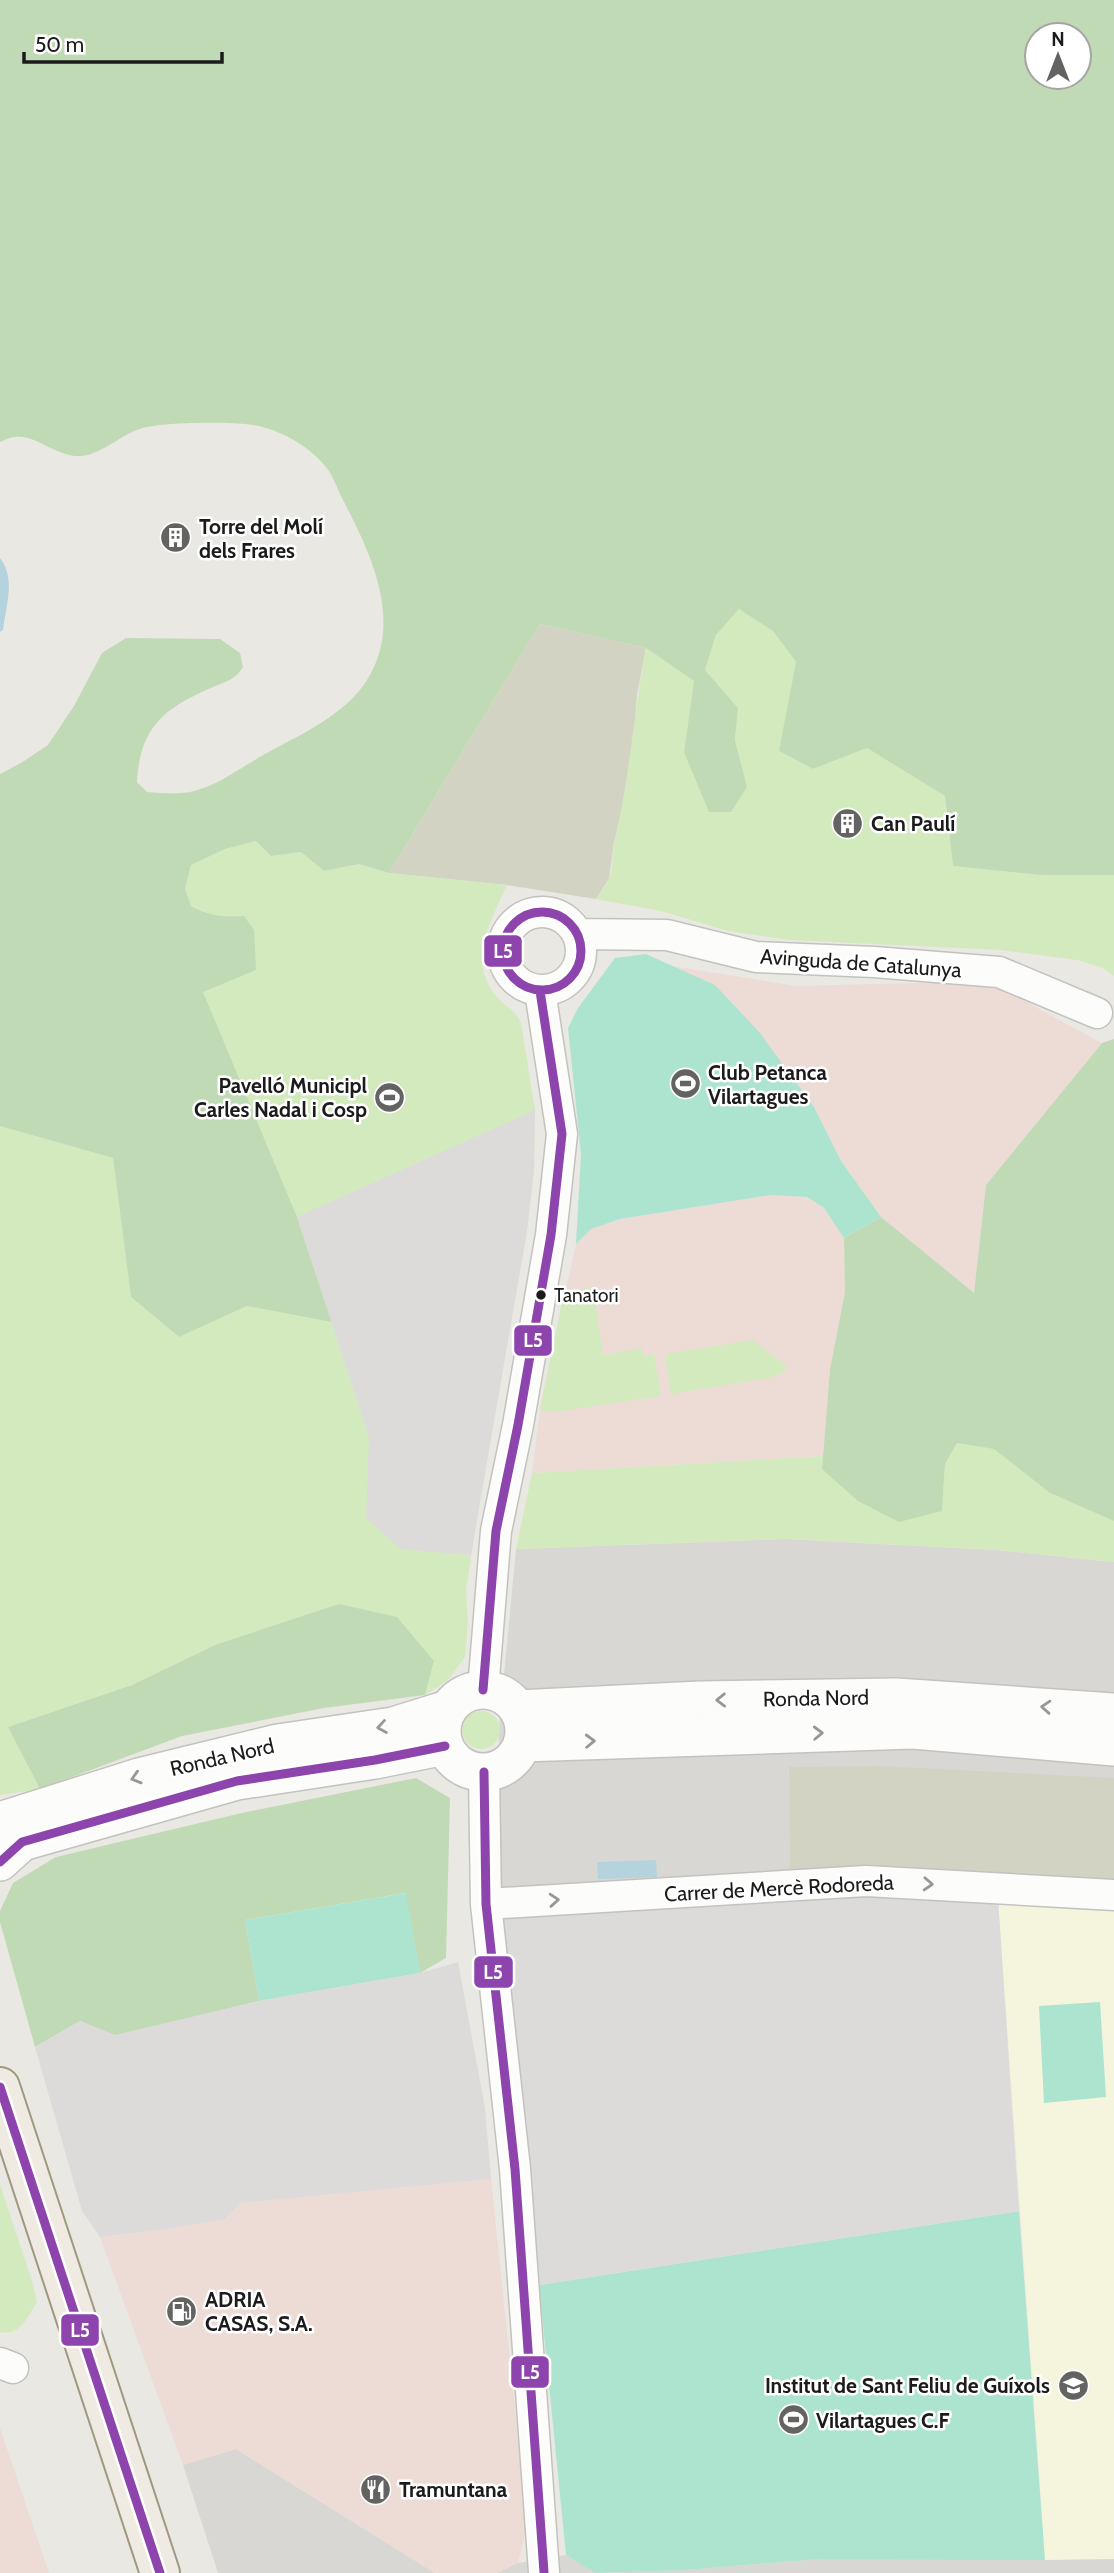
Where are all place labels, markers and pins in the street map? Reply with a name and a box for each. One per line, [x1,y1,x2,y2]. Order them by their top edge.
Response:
place label: Torre del Molí dels Frares [199,514,323,563]
building icon: Torre del Molí dels Frares [159,521,193,555]
building icon: Can Paulí [831,806,865,840]
place label: Can Paulí [871,811,955,836]
place label: Club Petanca Vilartagues [708,1060,827,1109]
sports icon: Club Petanca Vilartagues [668,1067,702,1101]
place label: Pavelló Municipl Carles Nadal i Cosp [194,1073,367,1122]
sports icon: Pavelló Municipl Carles Nadal i Cosp [373,1080,407,1114]
place label: Tanatori [554,1284,618,1307]
marker: Tanatori [534,1288,548,1302]
place label: ADRIA CASAS, S.A. [205,2287,313,2336]
fuel station icon: ADRIA CASAS, S.A. [165,2294,199,2328]
school or university icon: Institut de Sant Feliu de Guíxols [1056,2368,1090,2402]
place label: Institut de Sant Feliu de Guíxols [765,2373,1050,2398]
sports icon: Vilartagues C.F [776,2403,810,2437]
place label: Vilartagues C.F [816,2408,950,2433]
restaurant icon: Tramuntana [359,2472,393,2506]
place label: Tramuntana [399,2477,508,2502]

